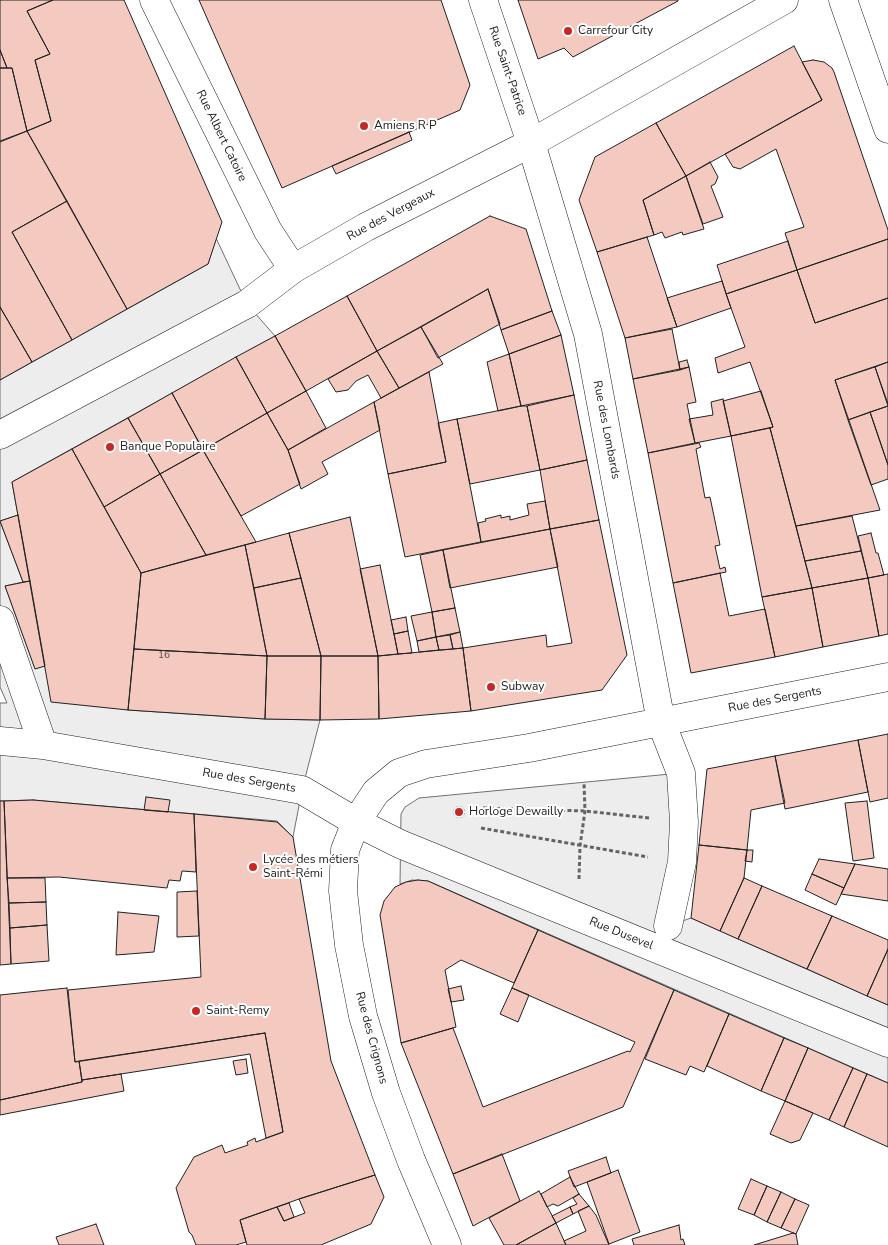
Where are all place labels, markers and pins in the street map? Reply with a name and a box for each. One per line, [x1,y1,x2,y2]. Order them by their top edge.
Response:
place label: Carrefour City [578,24,653,38]
marker: Carrefour City [562,25,574,37]
place label: Amiens R P [374,119,437,133]
marker: Amiens R P [358,120,370,132]
place label: Banque Populaire [120,440,216,454]
marker: Banque Populaire [104,441,116,453]
place label: Subway [501,680,544,694]
marker: Subway [485,681,497,693]
place label: Horloge Dewailly [469,805,563,819]
marker: Horloge Dewailly [453,806,465,818]
place label: Lycée des métiers Saint-Rémi [263,853,359,881]
marker: Lycée des métiers Saint-Rémi [247,861,259,873]
place label: Saint-Remy [206,1004,269,1018]
marker: Saint-Remy [190,1005,202,1017]

